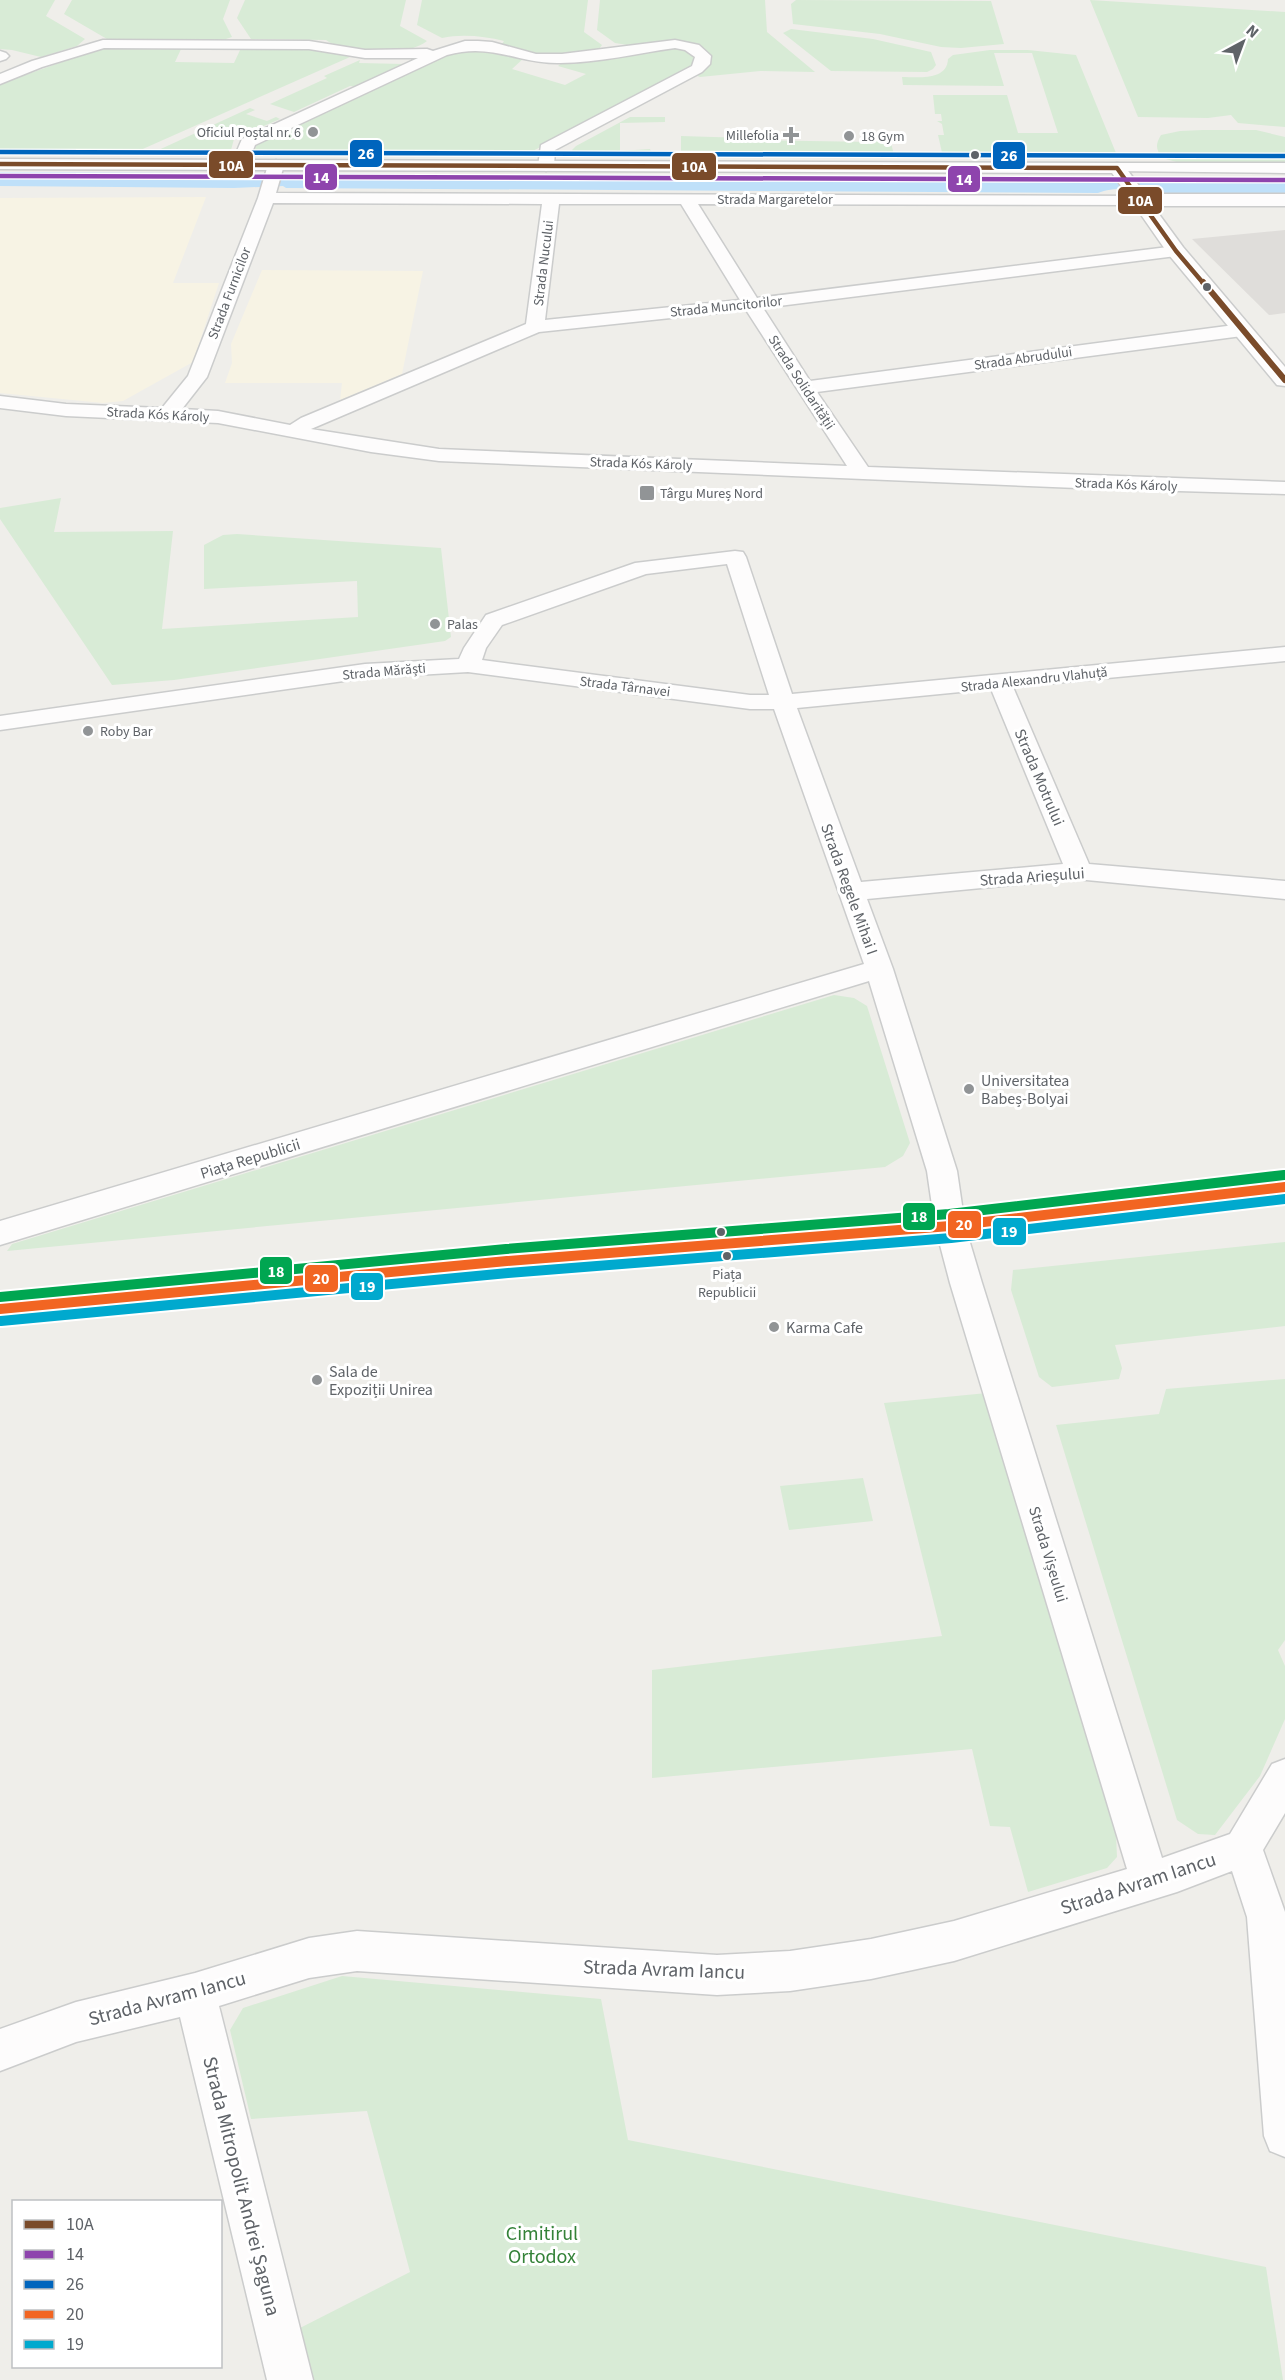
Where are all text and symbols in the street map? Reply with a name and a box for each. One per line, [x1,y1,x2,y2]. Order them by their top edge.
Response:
north arrow [1213,12,1273,72]
text: N [1241,20,1263,43]
place label: Oficiul Poștal nr. 6 [197,123,301,143]
marker: Oficiul Poștal nr. 6 [306,125,320,139]
place label: Millefolia [726,126,779,146]
place label: 18 Gym [861,127,905,147]
marker: Millefolia [784,128,798,142]
marker: 18 Gym [842,129,856,143]
line badge: 26 [349,139,383,168]
line badge: 26 [992,141,1026,170]
text: 26 [358,143,374,165]
text: 26 [1001,145,1017,167]
unlabelled marker [969,149,981,161]
line badge: 10A [208,150,254,179]
line badge: 10A [671,152,717,181]
text: 10A [218,155,245,177]
text: 10A [681,156,708,178]
line badge: 14 [304,163,338,191]
line badge: 14 [947,165,981,193]
text: 14 [313,167,330,189]
text: 14 [956,169,973,191]
line badge: 10A [1117,186,1163,215]
street label: Strada Margaretelor [717,190,833,210]
text: 10A [1127,190,1154,212]
street label: Strada Nucului [529,219,559,307]
street label: Strada Furnicilor [203,244,257,342]
unlabelled marker [1201,281,1213,293]
street label: Strada Muncitorilor [669,291,783,323]
street label: Strada Solidarității [763,331,839,434]
street label: Strada Abrudului [973,342,1074,376]
street label: Strada Kós Károly [106,402,210,428]
street label: Strada Kós Károly [589,452,693,476]
street label: Strada Kós Károly [1074,473,1178,497]
marker: Târgu Mureș Nord [638,484,656,502]
place label: Târgu Mureș Nord [660,484,763,504]
place label: Palas [447,615,478,635]
marker: Palas [428,617,442,631]
street label: Strada Mărăști [342,658,427,686]
street label: Strada Alexandru Vlahuță [960,662,1109,698]
street label: Strada Târnavei [578,672,671,702]
place label: Roby Bar [100,722,153,742]
marker: Roby Bar [81,724,95,738]
street label: Strada Motrului [1009,726,1069,829]
street label: Strada Regele Mihai I [815,821,883,958]
street label: Strada Arieșului [979,862,1085,892]
place label: Universitatea Babeș-Bolyai [981,1070,1069,1110]
marker: Universitatea Babeș-Bolyai [962,1082,976,1096]
street label: Piața Republicii [198,1133,303,1185]
line badge: 18 [902,1202,936,1231]
text: 18 [911,1206,927,1228]
line badge: 20 [947,1210,982,1239]
text: 20 [956,1214,972,1236]
line badge: 19 [992,1217,1027,1246]
text: 19 [1001,1221,1017,1243]
unlabelled marker [715,1226,727,1238]
marker: Piața Republicii [721,1250,733,1262]
line badge: 18 [259,1256,293,1285]
text: 18 [268,1261,284,1283]
line badge: 20 [304,1264,339,1293]
place label: Piața Republicii [698,1265,756,1303]
text: 20 [313,1268,329,1290]
line badge: 19 [350,1272,384,1301]
text: 19 [359,1276,375,1298]
place label: Karma Cafe [786,1317,863,1339]
marker: Karma Cafe [767,1320,781,1334]
place label: Sala de Expoziții Unirea [329,1361,433,1401]
marker: Sala de Expoziții Unirea [310,1373,324,1387]
street label: Strada Vișeului [1023,1504,1073,1605]
street label: Strada Avram Iancu [1057,1846,1220,1922]
street label: Strada Avram Iancu [582,1953,745,1987]
street label: Strada Avram Iancu [85,1964,249,2033]
street label: Strada Mitropolit Andrei Șaguna [195,2054,287,2319]
legend [12,2200,222,2368]
text: 10A [66,2212,94,2237]
park label: Cimitirul Ortodox [506,2220,578,2271]
text: 14 [66,2242,84,2267]
text: 26 [66,2272,84,2297]
text: 20 [66,2302,84,2327]
text: 19 [66,2332,84,2357]

